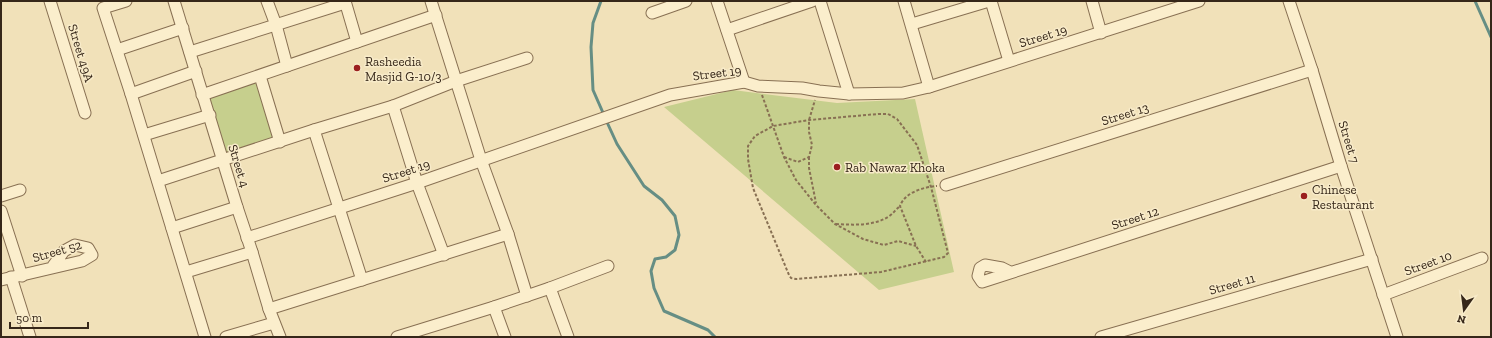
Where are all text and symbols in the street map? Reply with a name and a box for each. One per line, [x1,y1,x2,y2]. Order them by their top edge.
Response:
street label: Street 49A [65,22,97,84]
street label: Street 19 [1017,22,1069,50]
place label: Rasheedia Masjid G-10/3 [365,54,442,85]
marker: Rasheedia Masjid G-10/3 [352,63,362,73]
street label: Street 19 [692,63,742,83]
street label: Street 13 [1100,100,1150,128]
street label: Street 7 [1335,119,1363,165]
street label: Street 4 [225,143,253,189]
street label: Street 19 [380,156,432,186]
place label: Rab Nawaz Khoka [845,160,946,175]
marker: Rab Nawaz Khoka [832,162,842,172]
place label: Chinese Restaurant [1312,182,1374,212]
marker: Chinese Restaurant [1299,191,1309,201]
street label: Street 12 [1109,203,1161,233]
street label: Street 52 [31,237,84,265]
street label: Street 10 [1402,247,1454,279]
street label: Street 11 [1207,270,1257,298]
north arrow [1444,290,1484,330]
scale bar [10,304,88,330]
text: 50 m [16,311,43,325]
text: N [1455,312,1467,327]

